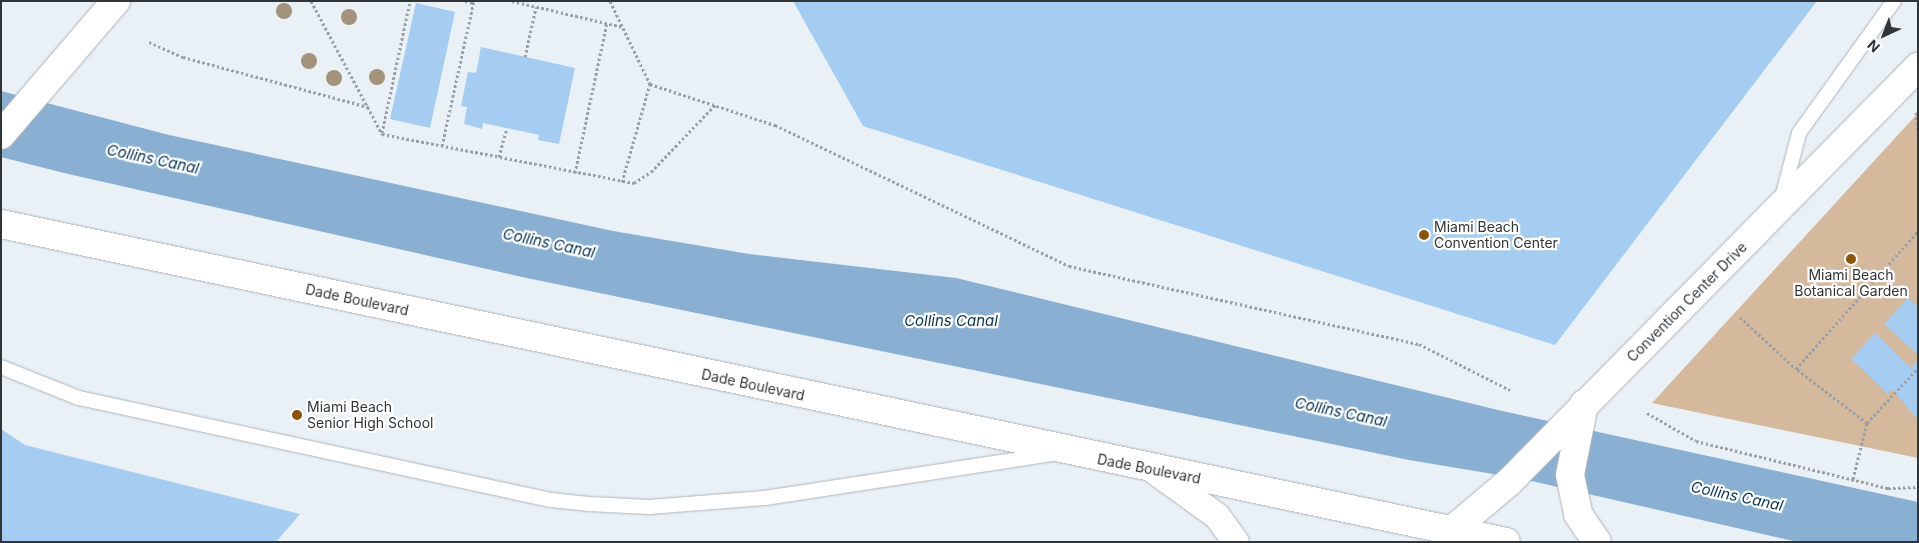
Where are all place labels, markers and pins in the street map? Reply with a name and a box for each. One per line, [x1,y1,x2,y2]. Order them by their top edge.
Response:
place label: Miami Beach Convention Center [1434,219,1558,252]
marker: Miami Beach Convention Center [1418,229,1430,241]
marker: Miami Beach Botanical Garden [1845,253,1857,265]
place label: Miami Beach Botanical Garden [1794,267,1908,300]
place label: Miami Beach Senior High School [307,399,433,432]
marker: Miami Beach Senior High School [291,409,303,421]

